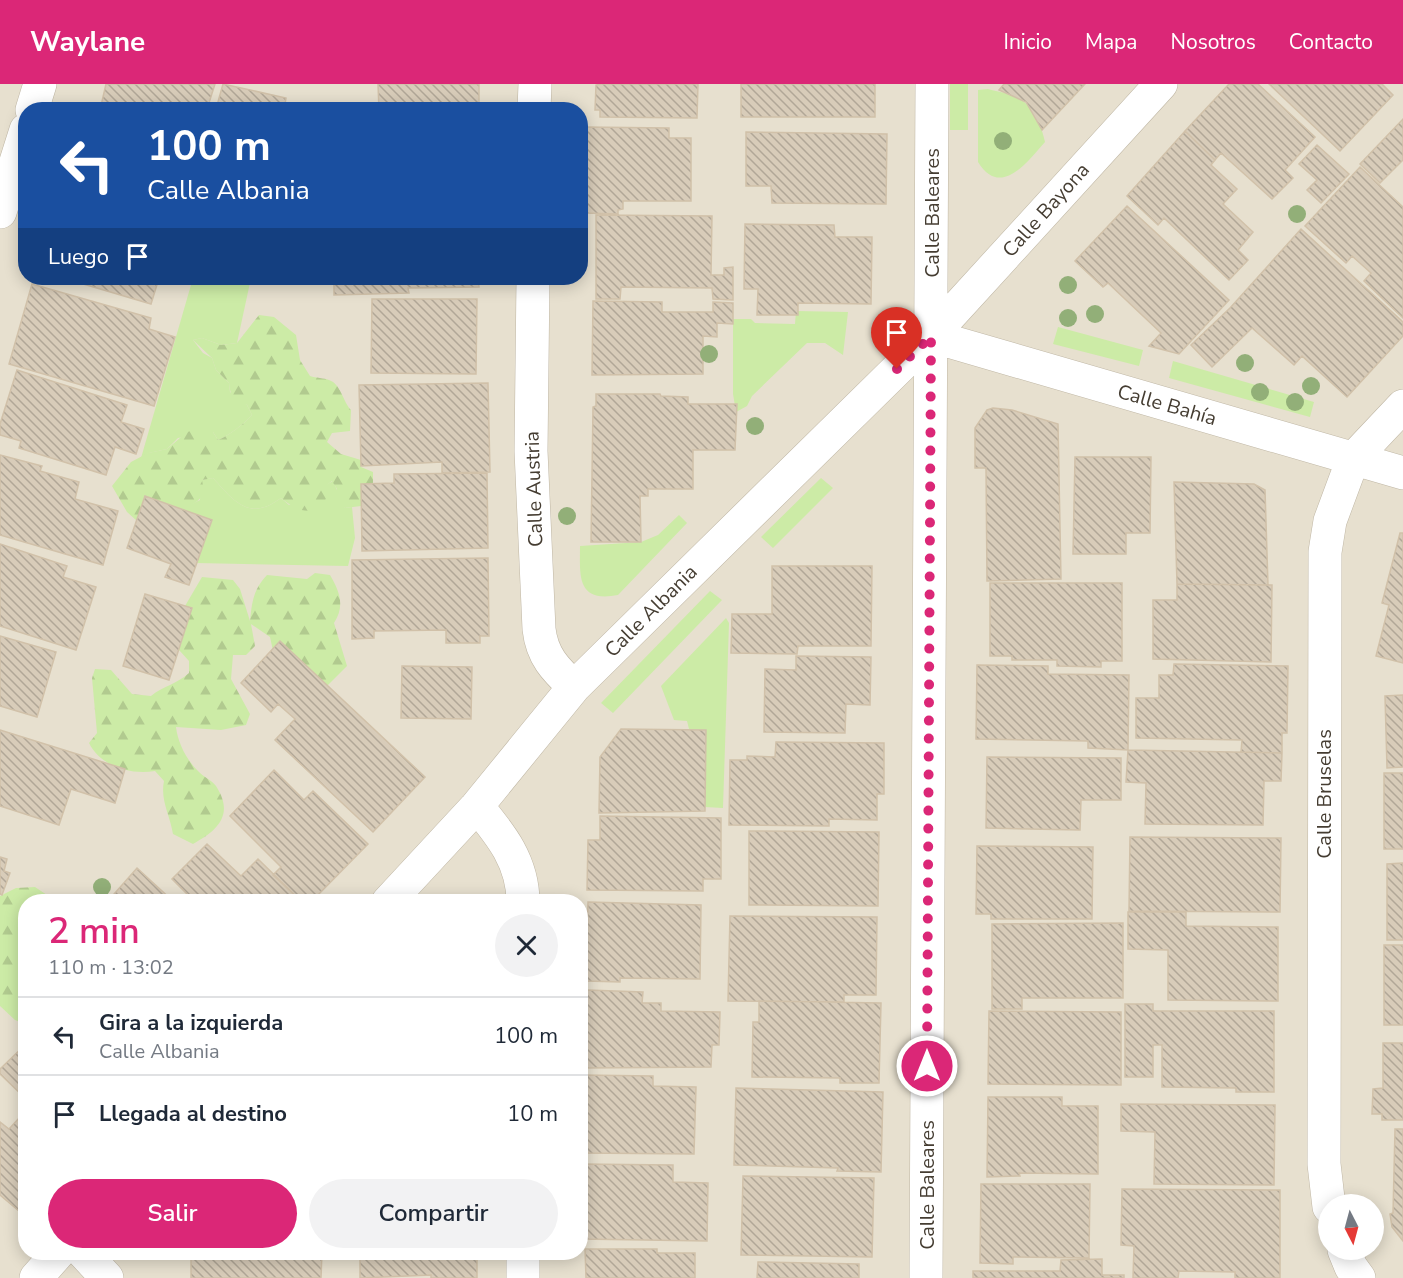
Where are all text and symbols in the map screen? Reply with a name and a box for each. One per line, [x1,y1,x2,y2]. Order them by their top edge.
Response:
text: Waylane [30,23,145,61]
text: Inicio [1004,28,1052,56]
text: Mapa [1085,28,1137,56]
text: Nosotros [1170,28,1256,56]
text: Contacto [1289,28,1373,56]
text: 100 m [147,118,271,175]
icon: left [48,126,126,204]
street label: Calle Baleares [919,148,946,278]
street label: Calle Bayona [996,157,1096,263]
text: Calle Albania [147,172,310,209]
icon: arrive [121,240,154,273]
text: Luego [48,242,109,272]
pin [871,307,922,369]
icon: arrive [880,316,913,349]
street label: Calle Bahía [1114,378,1220,432]
street label: Calle Austria [518,431,550,547]
street label: Calle Albania [599,559,703,663]
street label: Calle Bruselas [1311,729,1338,859]
text: 2 min [48,907,140,956]
button: close [495,914,558,977]
text: 110 m · 13:02 [48,954,174,981]
text: Gira a la izquierda [99,1008,283,1038]
icon: left [48,1020,81,1053]
text: 100 m [494,1021,558,1051]
position arrow [895,1034,959,1098]
text: Calle Albania [99,1038,220,1065]
icon: arrive [48,1098,81,1131]
text: Llegada al destino [99,1099,287,1129]
text: 10 m [507,1099,558,1129]
street label: Calle Baleares [914,1120,941,1250]
button: Salir [48,1179,297,1248]
button: Compartir [309,1179,558,1248]
north arrow [1318,1194,1384,1260]
map controls [1318,1194,1384,1260]

